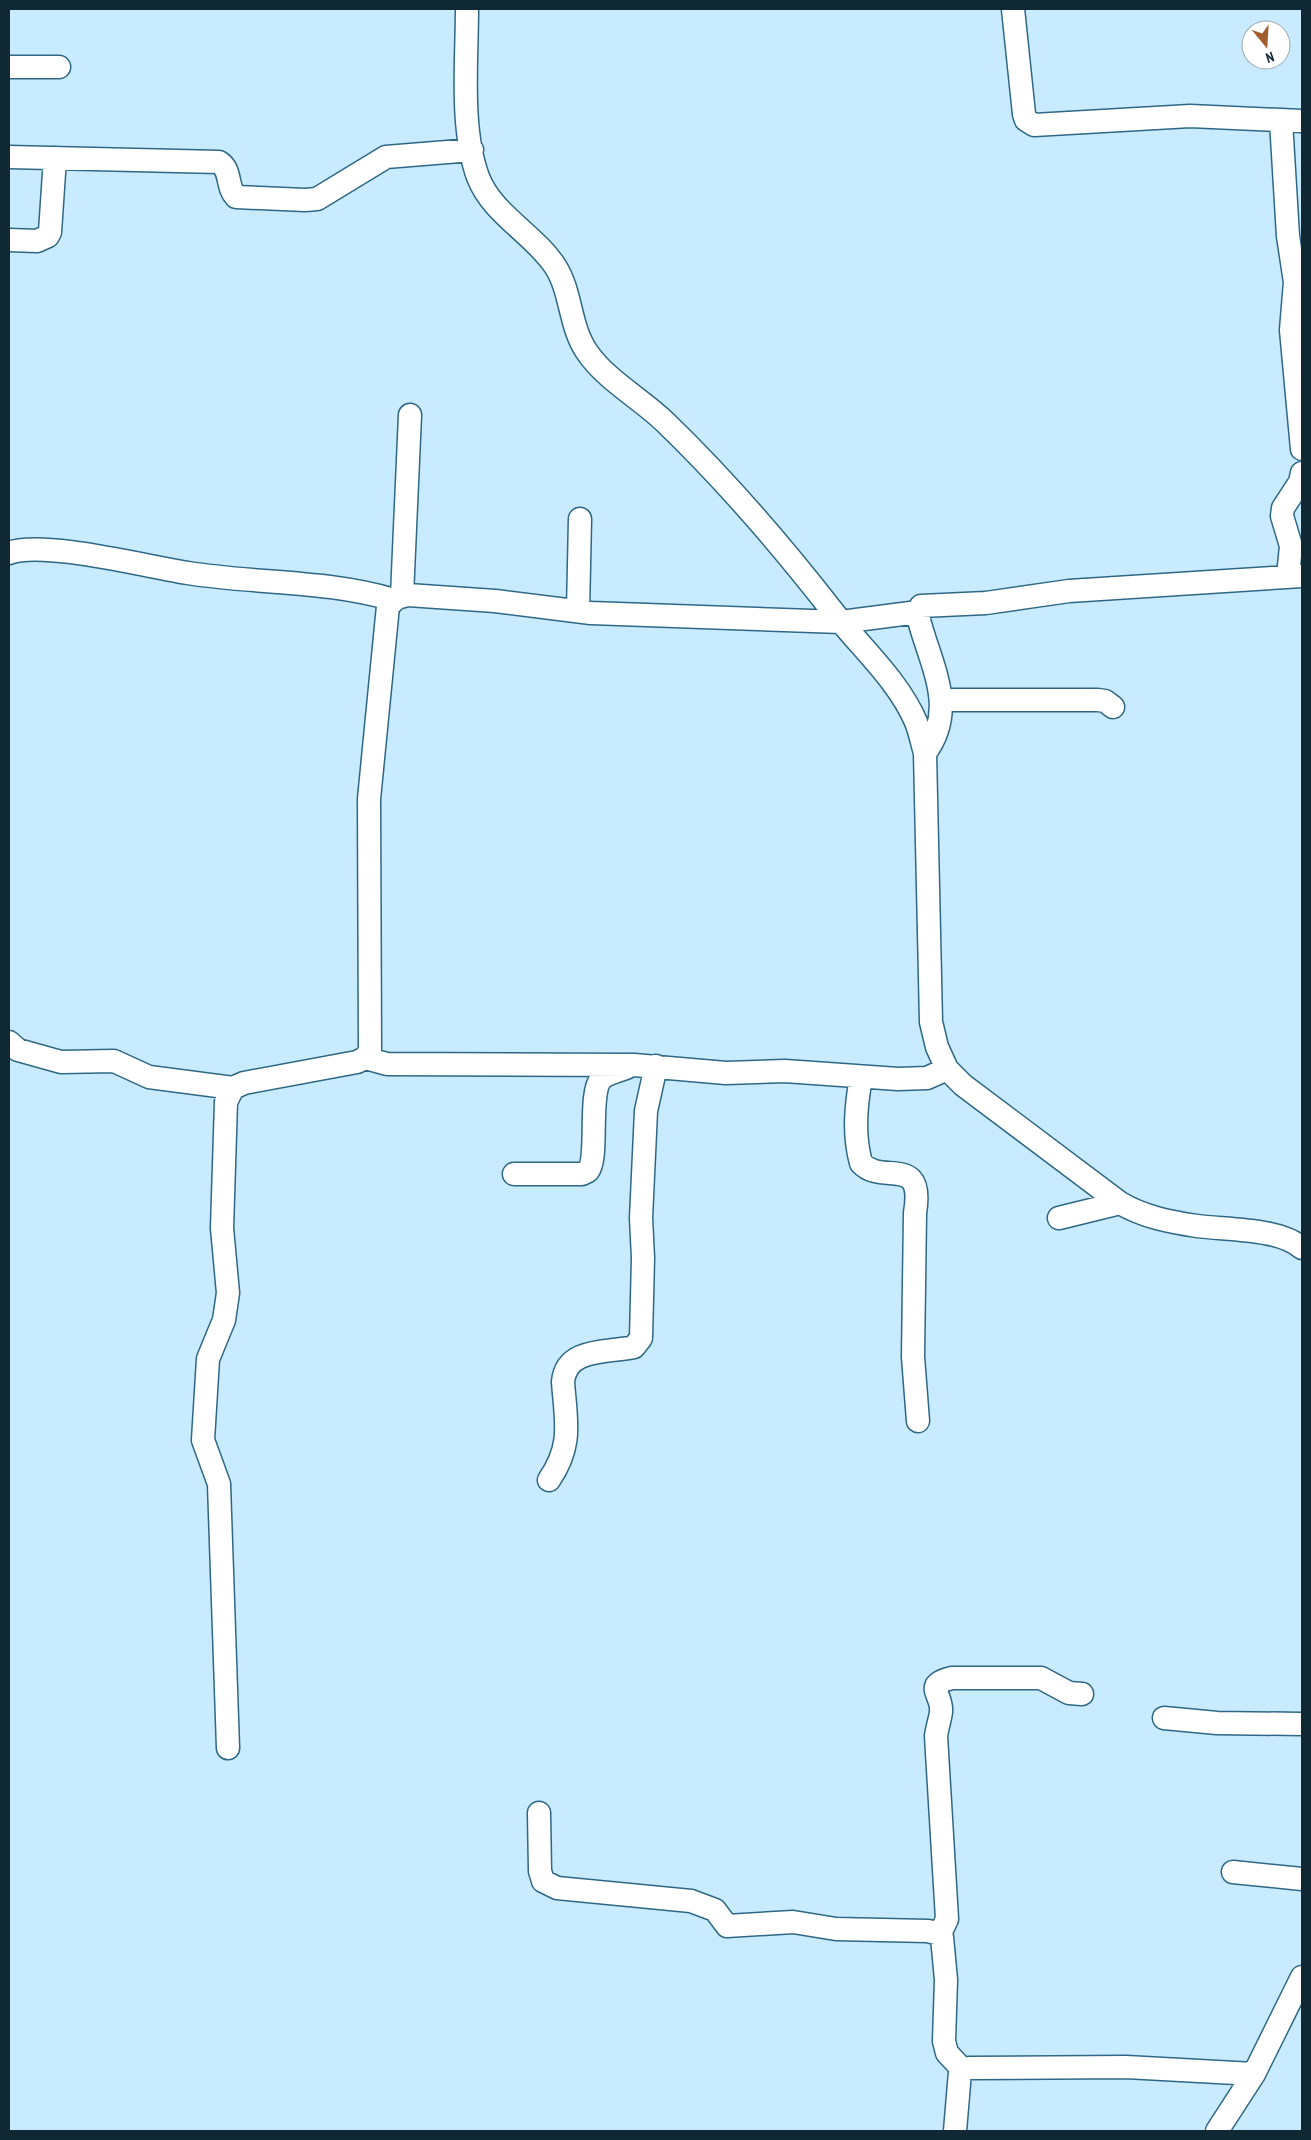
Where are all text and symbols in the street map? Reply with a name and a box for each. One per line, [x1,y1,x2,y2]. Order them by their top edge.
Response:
north arrow [1241,20,1291,70]
text: N [1264,48,1276,67]

